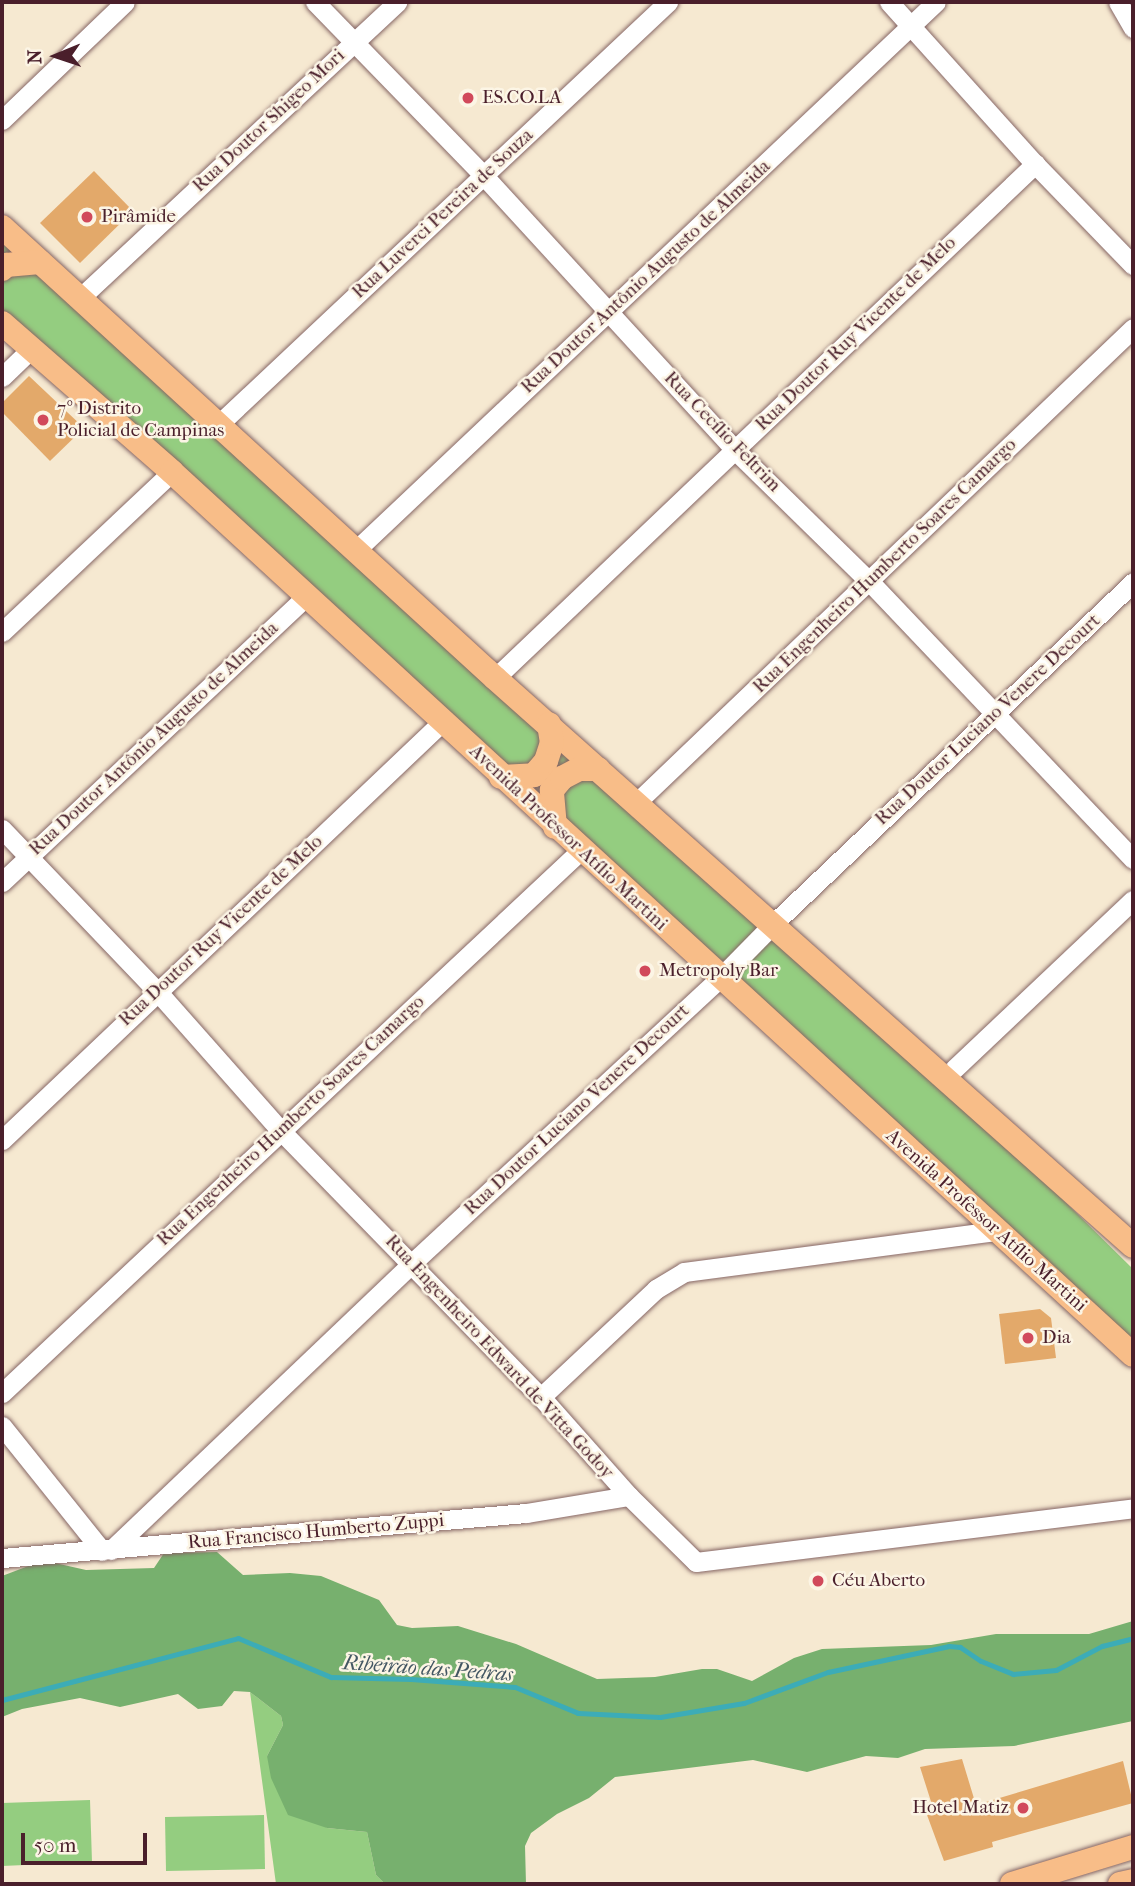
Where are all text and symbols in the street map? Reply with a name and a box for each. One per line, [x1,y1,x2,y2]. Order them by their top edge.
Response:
north arrow [21,21,91,91]
street label: Rua Doutor Shigeo Mori [188,45,350,197]
text: N [24,49,46,64]
place label: ES.CO.LA [482,87,562,109]
marker: ES.CO.LA [460,90,476,106]
street label: Rua Luverci Pereira de Souza [348,124,538,304]
street label: Rua Doutor Antônio Augusto de Almeida [517,155,775,399]
place label: Pirâmide [101,206,176,228]
marker: Pirâmide [79,209,95,225]
street label: Rua Doutor Ruy Vicente de Melo [751,232,961,436]
street label: Rua Cecílio Feltrim [659,367,785,497]
place label: 7º Distrito Policial de Campinas [57,398,224,442]
marker: 7º Distrito Policial de Campinas [35,412,51,428]
street label: Rua Engenheiro Humberto Soares Camargo [749,434,1021,698]
street label: Rua Doutor Luciano Venere Decourt [871,609,1105,831]
street label: Rua Doutor Antônio Augusto de Almeida [25,617,283,861]
street label: Avenida Professor Atílio Martini [464,740,672,936]
street label: Rua Doutor Ruy Vicente de Melo [114,831,328,1031]
place label: Metropoly Bar [659,960,778,982]
marker: Metropoly Bar [637,963,653,979]
street label: Rua Engenheiro Humberto Soares Camargo [152,991,430,1251]
street label: Rua Doutor Luciano Venere Decourt [460,999,694,1221]
street label: Avenida Professor Atílio Martini [881,1125,1091,1317]
street label: Rua Engenheiro Edward de Vitta Godoy [380,1230,618,1484]
place label: Dia [1042,1327,1071,1349]
marker: Dia [1020,1330,1036,1346]
street label: Rua Francisco Humberto Zuppi [187,1509,445,1555]
place label: Céu Aberto [832,1570,925,1592]
marker: Céu Aberto [810,1573,826,1589]
water label: Ribeirão das Pedras [342,1649,514,1687]
place label: Hotel Matiz [912,1797,1009,1819]
marker: Hotel Matiz [1015,1800,1031,1816]
scale bar [24,1820,150,1864]
text: 50 m [34,1833,77,1857]

